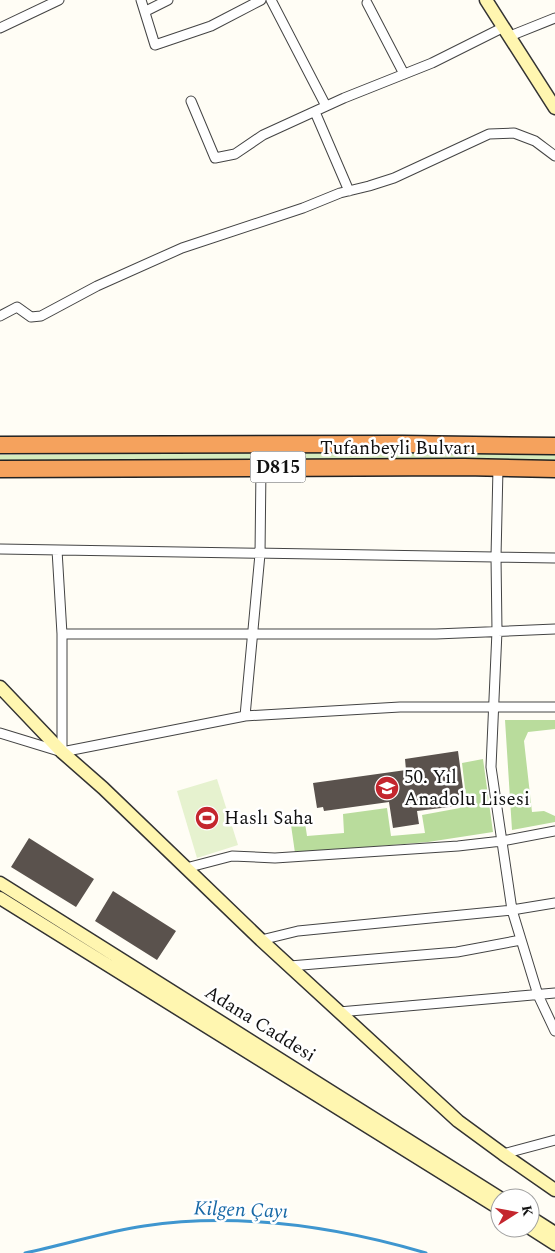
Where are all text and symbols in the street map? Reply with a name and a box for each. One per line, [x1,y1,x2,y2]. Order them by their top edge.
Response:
street label: Tufanbeyli Bulvarı [320,434,476,463]
road number: D815 [250,452,306,482]
place label: 50. Yıl Anadolu Lisesi [404,763,530,814]
school or university icon: 50. Yıl Anadolu Lisesi [374,775,400,801]
place label: Haslı Saha [224,804,314,833]
sports icon: Haslı Saha [194,805,220,831]
street label: Adana Caddesi [199,978,321,1070]
north arrow [490,1188,540,1238]
water label: Kilgen Çayı [193,1193,289,1227]
text: K [516,1203,539,1218]

